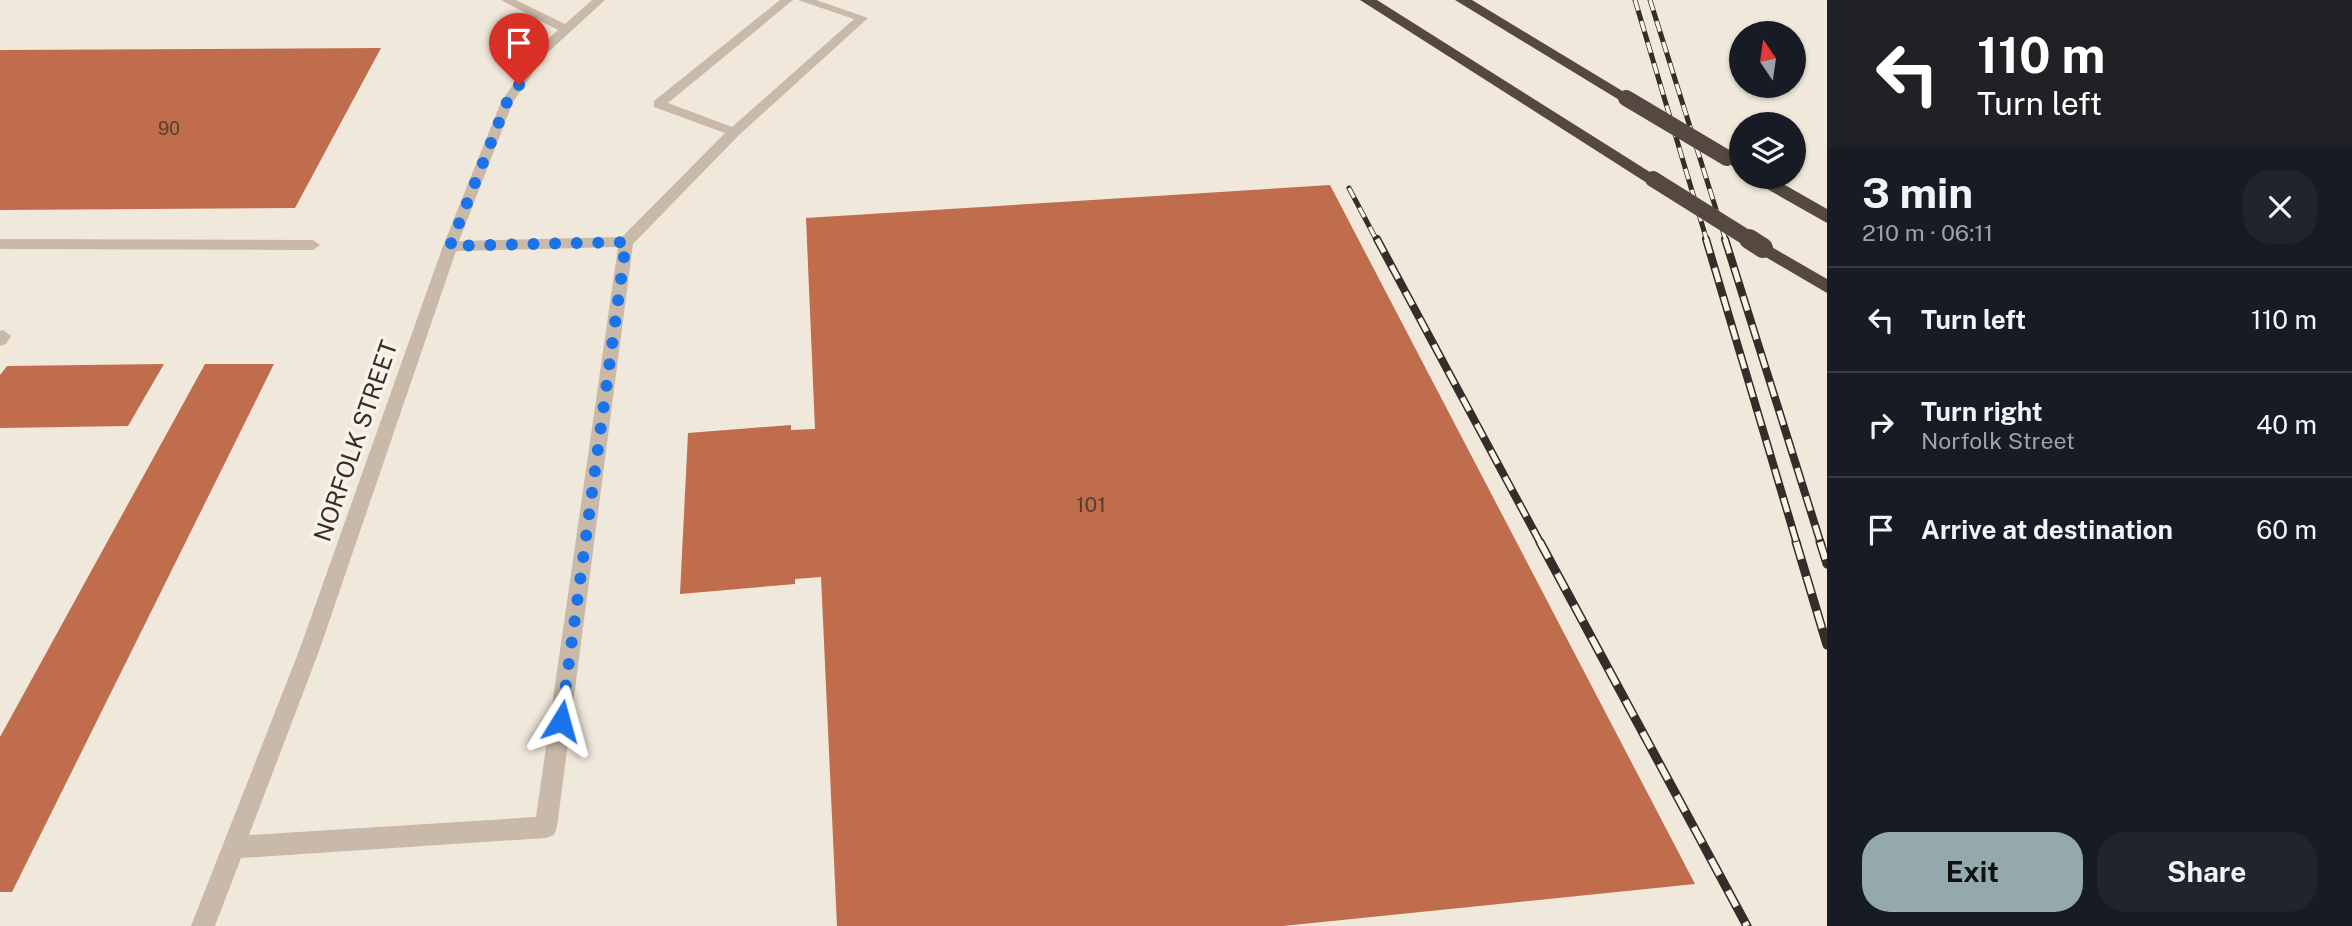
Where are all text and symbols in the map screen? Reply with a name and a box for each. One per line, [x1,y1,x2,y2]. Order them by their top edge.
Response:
pin [489,13,549,85]
north arrow [1729,21,1806,98]
map controls [1729,21,1806,189]
icon: arrive [500,24,538,62]
text: 110 m [1977,26,2105,84]
icon: left [1862,28,1953,119]
text: Turn left [1977,85,2102,122]
button: layers [1729,112,1806,189]
house number: 90 [158,118,180,139]
text: 3 min [1862,168,1973,217]
button: close [2243,170,2317,244]
text: 210 m · 06:11 [1862,219,1993,246]
icon: left [1862,301,1900,339]
text: Turn left [1921,304,2026,335]
text: 110 m [2251,304,2317,335]
street label: NORFOLK STREET [308,337,403,545]
text: Turn right [1921,396,2043,427]
icon: right [1862,406,1900,444]
text: 40 m [2256,409,2317,440]
text: Norfolk Street [1921,427,2075,454]
house number: 101 [1076,492,1106,517]
icon: arrive [1862,511,1900,549]
text: Arrive at destination [1921,514,2173,545]
text: 60 m [2256,514,2317,545]
position arrow [524,684,598,758]
button: Exit [1862,832,2083,912]
button: Share [2097,832,2317,912]

